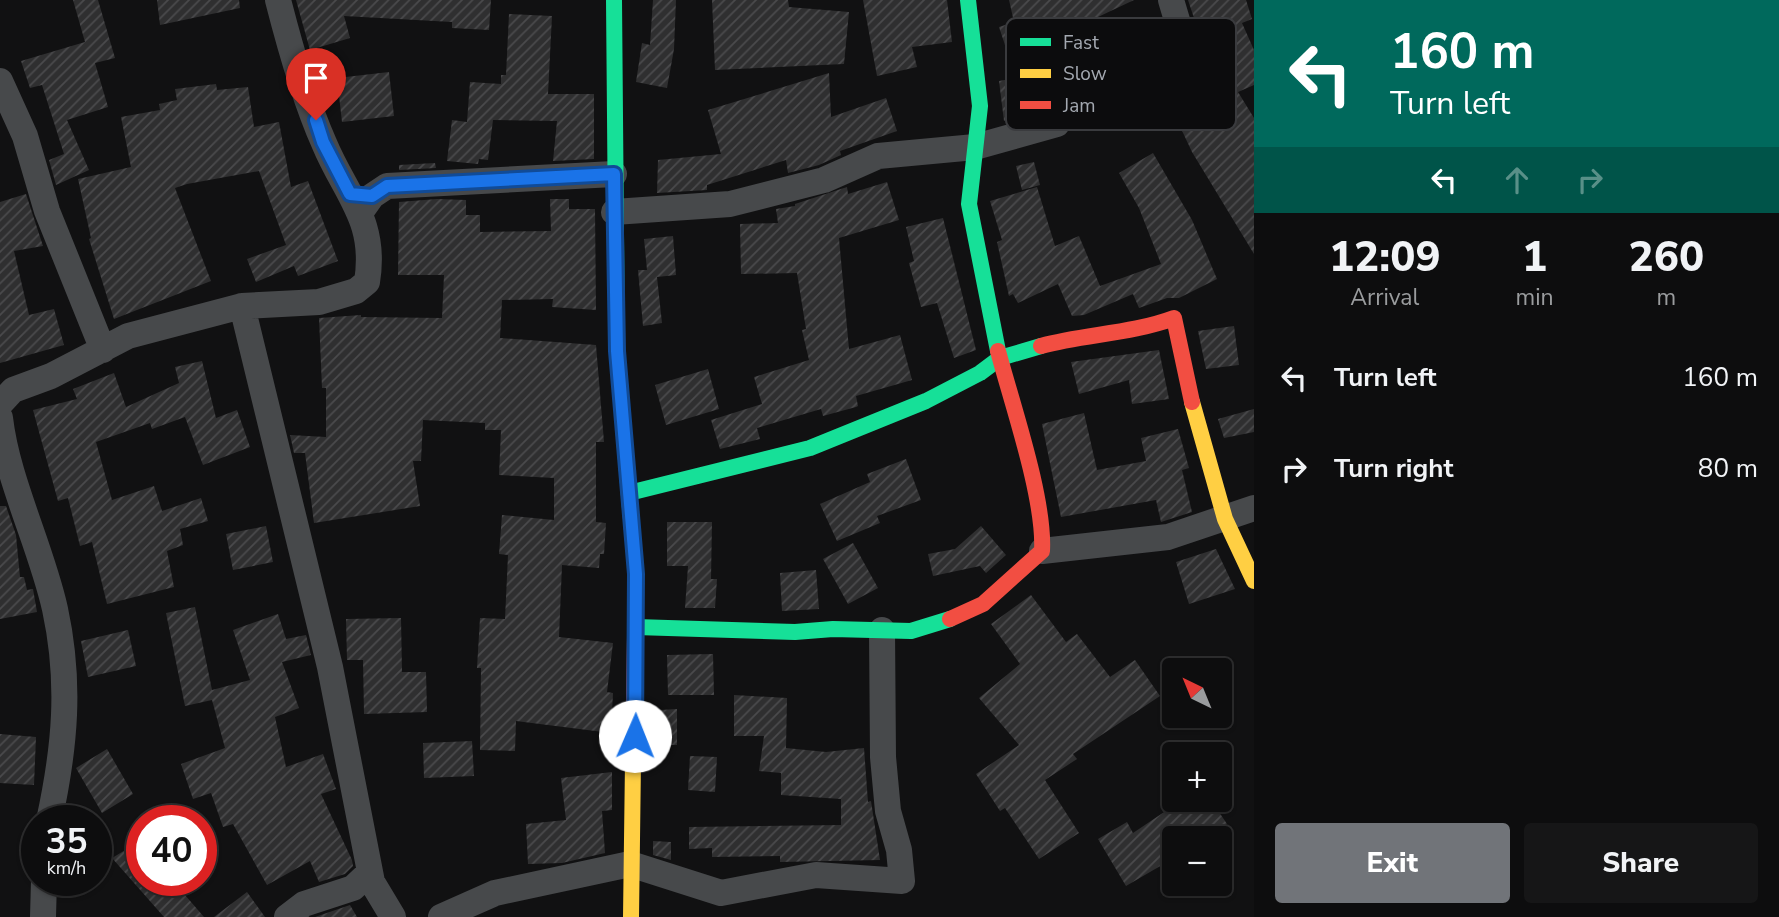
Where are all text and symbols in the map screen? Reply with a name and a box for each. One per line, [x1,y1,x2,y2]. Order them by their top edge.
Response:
legend [1006,18,1236,130]
text: 160 m [1390,18,1534,85]
icon: left [1275,28,1366,119]
text: Fast [1063,30,1099,56]
pin [286,48,346,120]
icon: arrive [297,59,335,97]
text: Slow [1063,61,1107,87]
text: Turn left [1390,82,1510,125]
text: Jam [1062,93,1096,119]
icon: left [1425,161,1463,199]
icon: ahead [1498,161,1536,199]
icon: right [1571,161,1609,199]
text: 12:09 [1329,229,1441,286]
text: 1 [1522,229,1547,286]
text: 260 [1629,229,1704,286]
text: Arrival [1350,282,1419,313]
text: min [1516,282,1554,313]
text: m [1656,282,1676,313]
icon: left [1275,359,1313,397]
text: Turn left [1334,360,1437,395]
text: 160 m [1682,360,1758,395]
icon: right [1275,450,1313,488]
text: Turn right [1334,451,1453,486]
text: 80 m [1698,451,1758,486]
north arrow [1162,658,1232,728]
map controls [1162,658,1232,896]
position arrow [598,699,672,773]
button: + [1162,742,1232,812]
speed limit sign: 40 [126,805,217,896]
text: 35 [45,818,88,865]
button: Exit [1275,823,1510,903]
button: Share [1524,823,1758,903]
button: − [1162,826,1232,896]
text: km/h [47,856,86,880]

